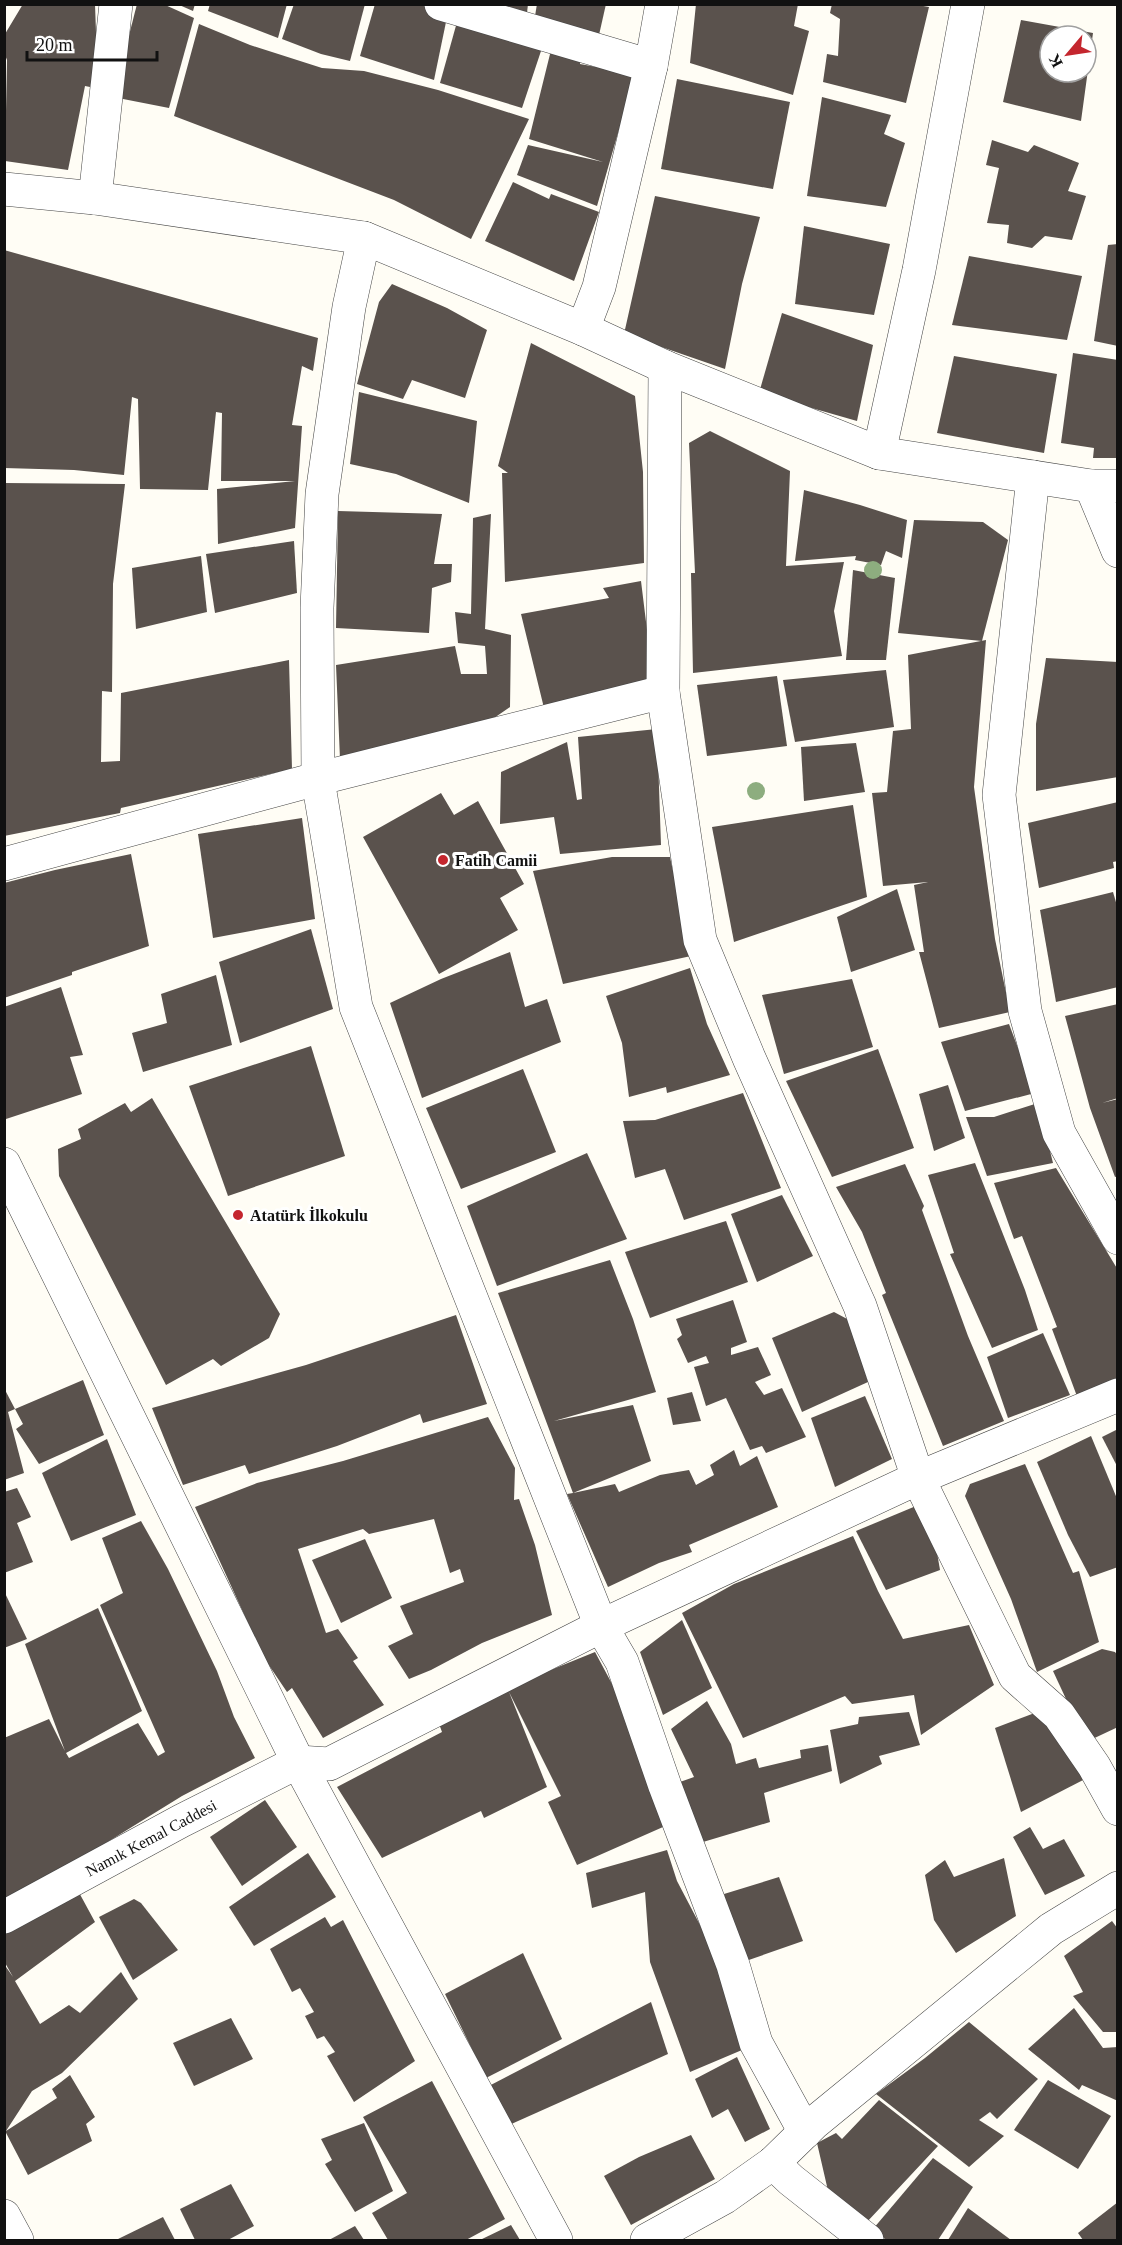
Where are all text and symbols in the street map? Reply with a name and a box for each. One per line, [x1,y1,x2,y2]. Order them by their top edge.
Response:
scale bar [27,24,158,62]
north arrow [1038,24,1098,84]
text: 20 m [36,35,73,55]
text: K [1045,51,1066,71]
place label: Fatih Camii [455,852,538,869]
marker: Fatih Camii [436,853,450,867]
place label: Atatürk İlkokulu [250,1206,368,1224]
marker: Atatürk İlkokulu [231,1208,245,1222]
street label: Namık Kemal Caddesi [83,1796,220,1880]

